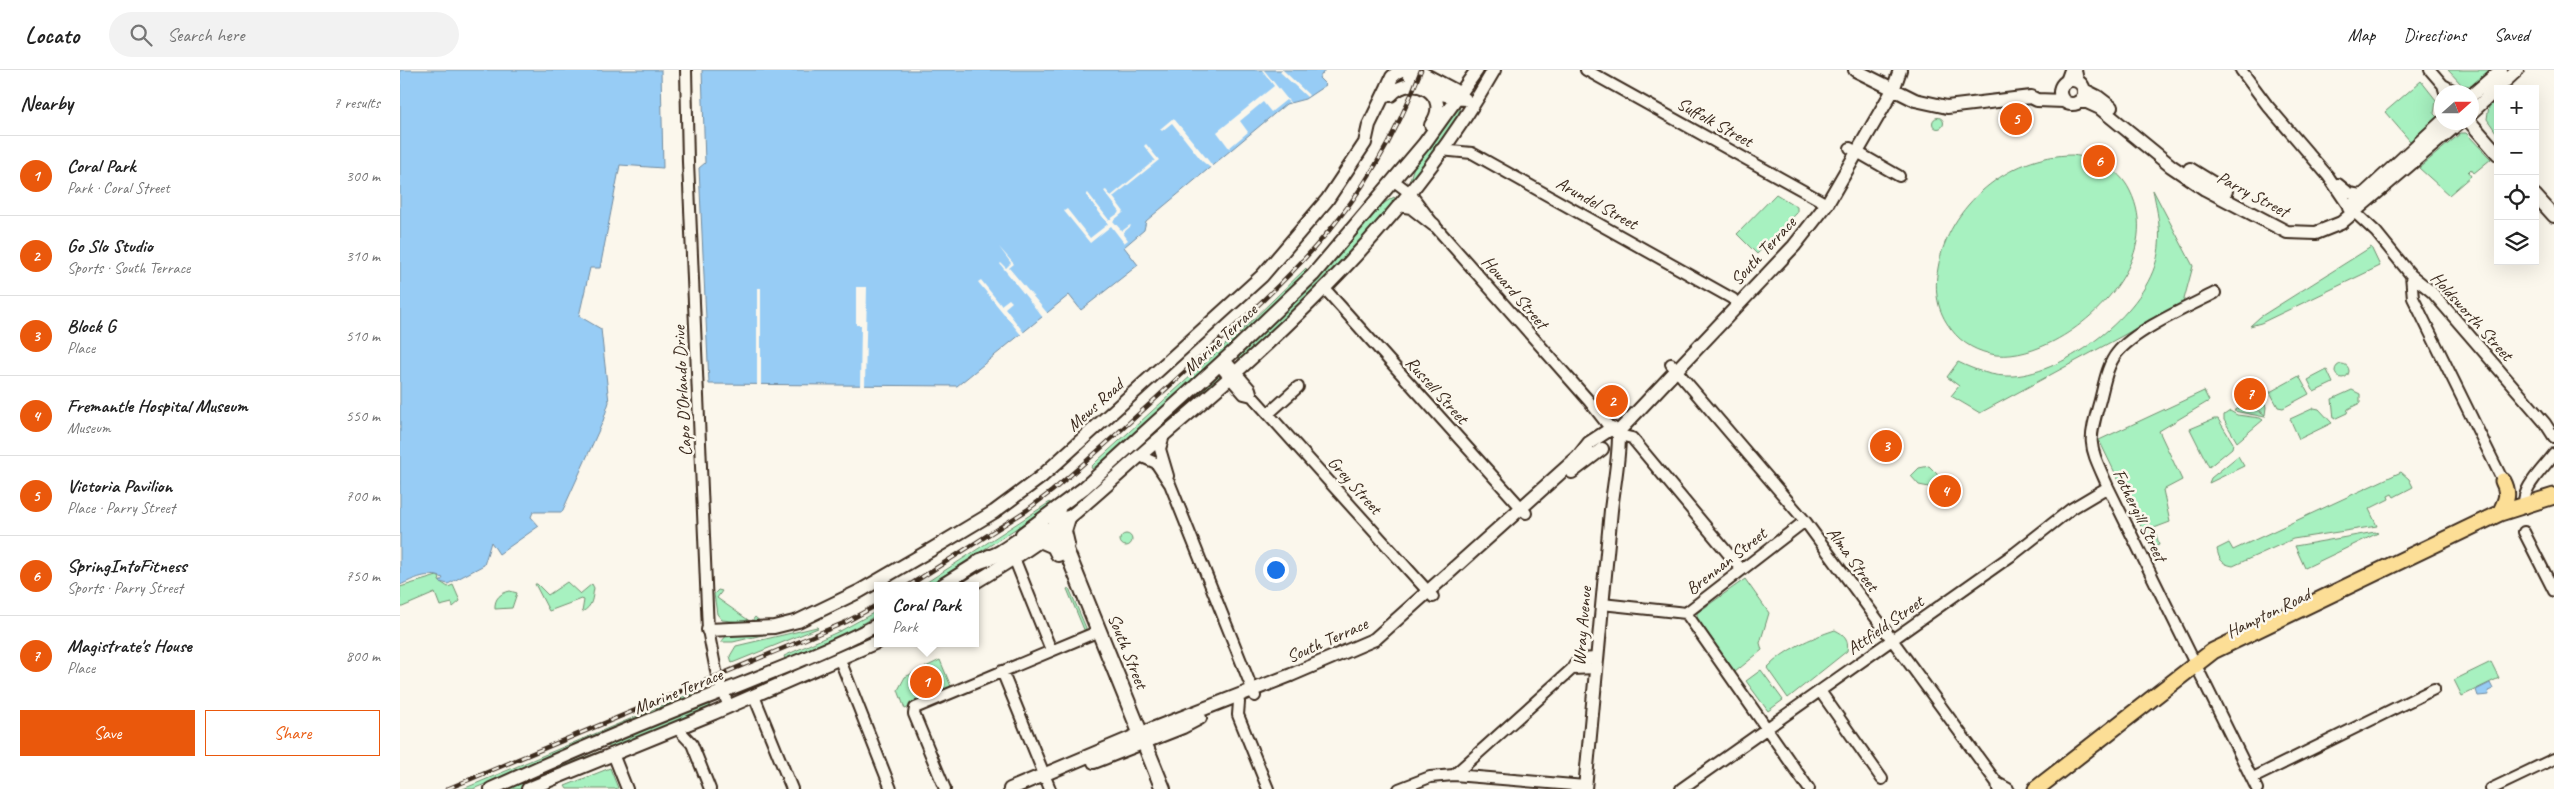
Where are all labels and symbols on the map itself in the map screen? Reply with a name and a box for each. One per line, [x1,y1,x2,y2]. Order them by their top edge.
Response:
north arrow [2434,85,2479,130]
street label: Suffolk Street [1673,92,1759,153]
pin: 5 [2000,100,2032,138]
pin: 6 [2083,142,2115,180]
street label: Parry Street [2213,166,2295,223]
street label: Arundel Street [1553,172,1643,235]
street label: South Terrace [1726,211,1801,290]
street label: Howard Street [1477,251,1555,335]
street label: Holdsworth Street [2426,267,2519,367]
street label: Marine Terrace [1178,298,1263,379]
street label: Capo D'Orlando Drive [668,324,696,457]
street label: Russell Street [1401,352,1474,430]
street label: Mews Road [1062,372,1130,436]
pin: 7 [2234,375,2266,413]
pin: 2 [1596,382,1628,420]
pin: 3 [1870,427,1902,465]
street label: Grey Street [1323,451,1388,520]
street label: Fothergill Street [2108,465,2173,568]
pin: 4 [1929,472,1961,510]
street label: Brennan Street [1681,521,1772,599]
street label: Alma Street [1822,523,1885,597]
your location [1263,557,1289,583]
street label: Hampton Road [2223,582,2316,643]
street label: Wray Avenue [1568,584,1597,666]
street label: Attfield Street [1842,589,1929,659]
street label: South Street [1103,610,1154,694]
street label: South Terrace [1283,612,1372,668]
street label: Marine Terrace [630,663,727,719]
pin: 1 [910,663,942,701]

